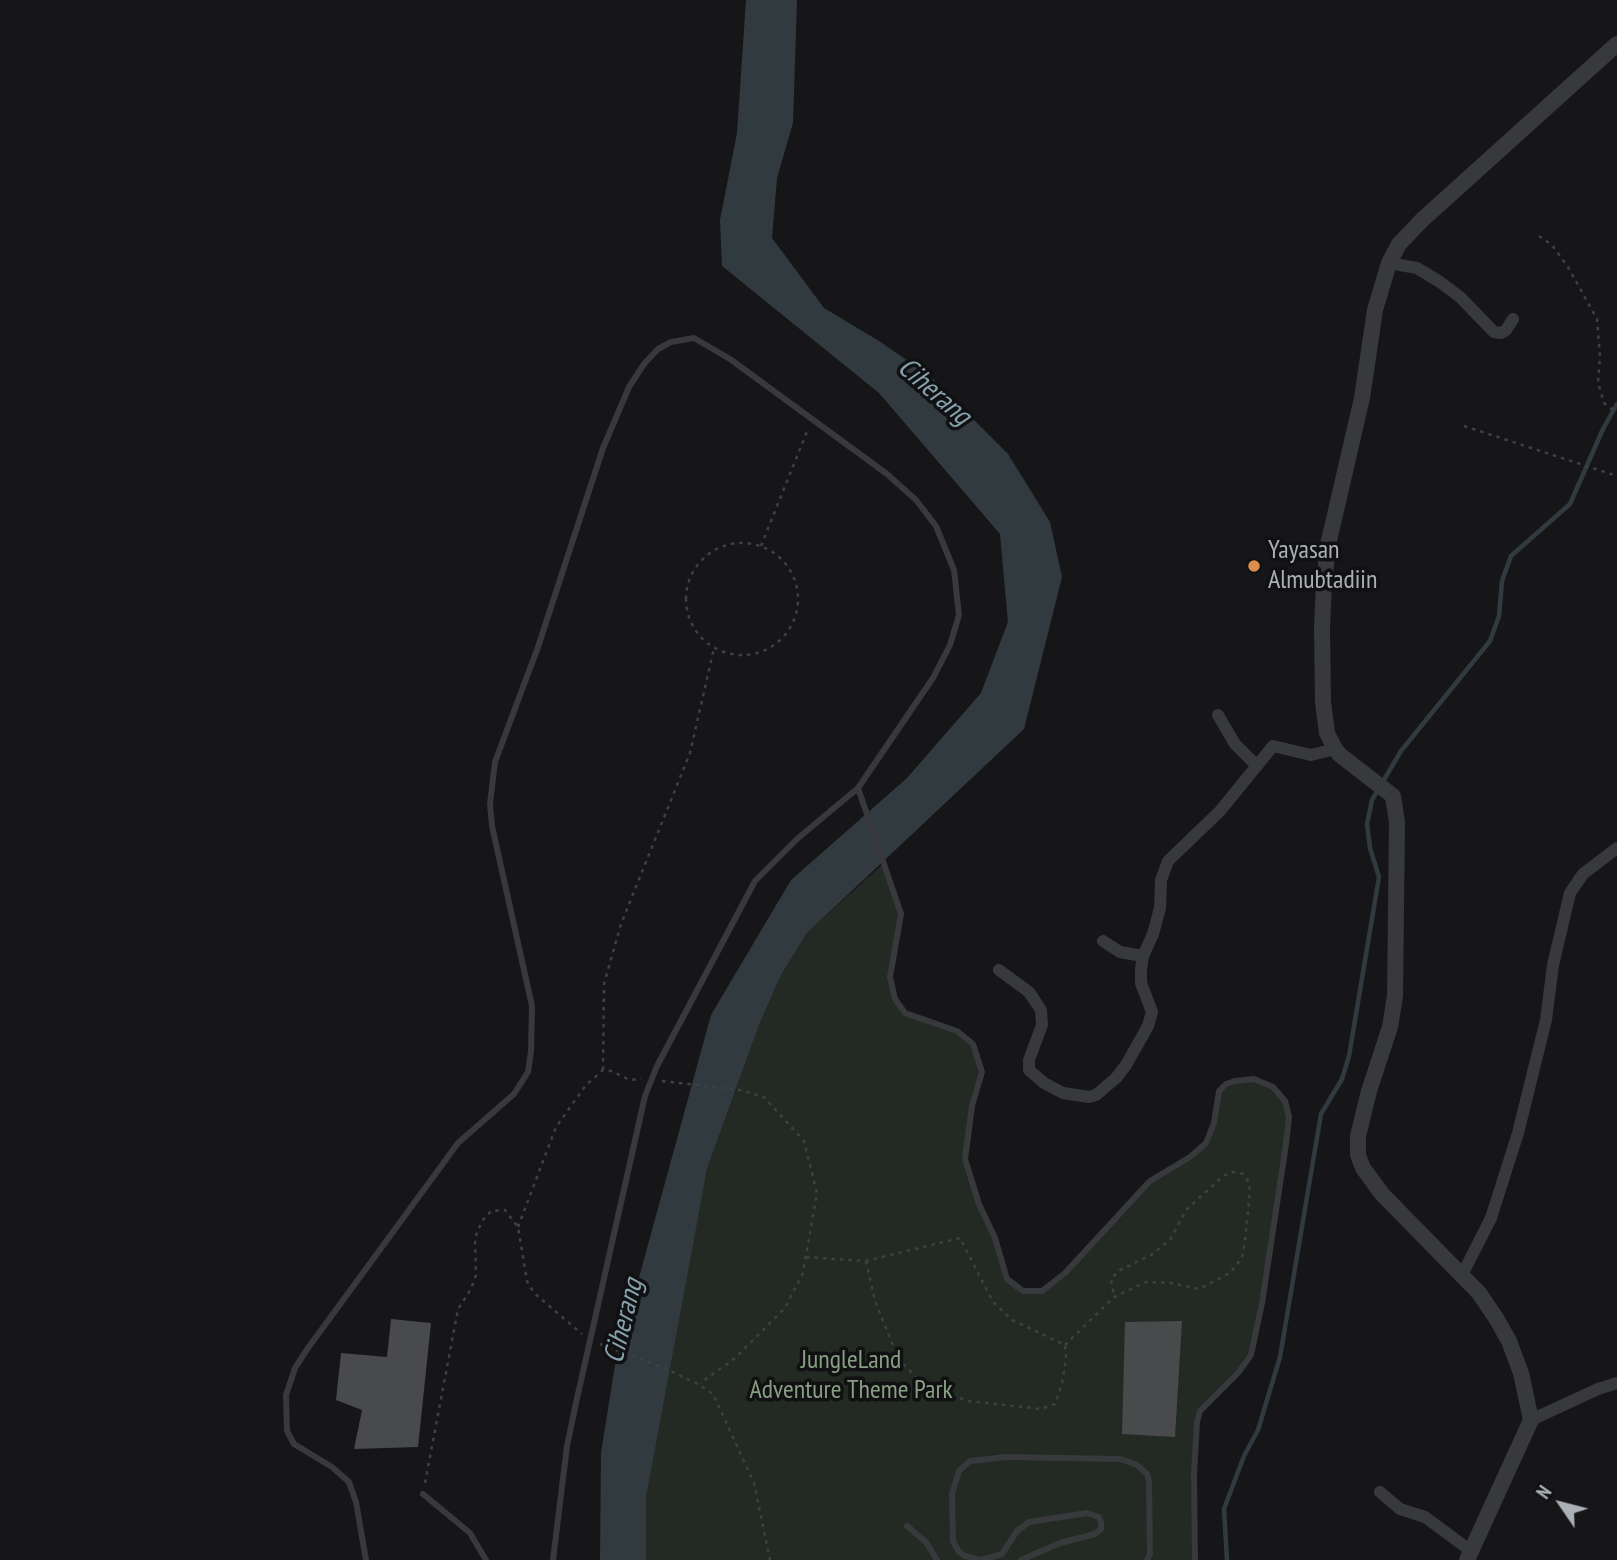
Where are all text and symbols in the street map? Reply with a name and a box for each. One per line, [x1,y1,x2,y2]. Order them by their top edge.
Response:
water label: Ciherang [891,351,977,433]
place label: Yayasan Almubtadiin [1268,535,1377,596]
marker: Yayasan Almubtadiin [1246,558,1262,574]
water label: Ciherang [597,1275,651,1367]
park label: JungleLand Adventure Theme Park [749,1345,953,1406]
north arrow [1526,1469,1596,1539]
text: N [1531,1481,1557,1503]

